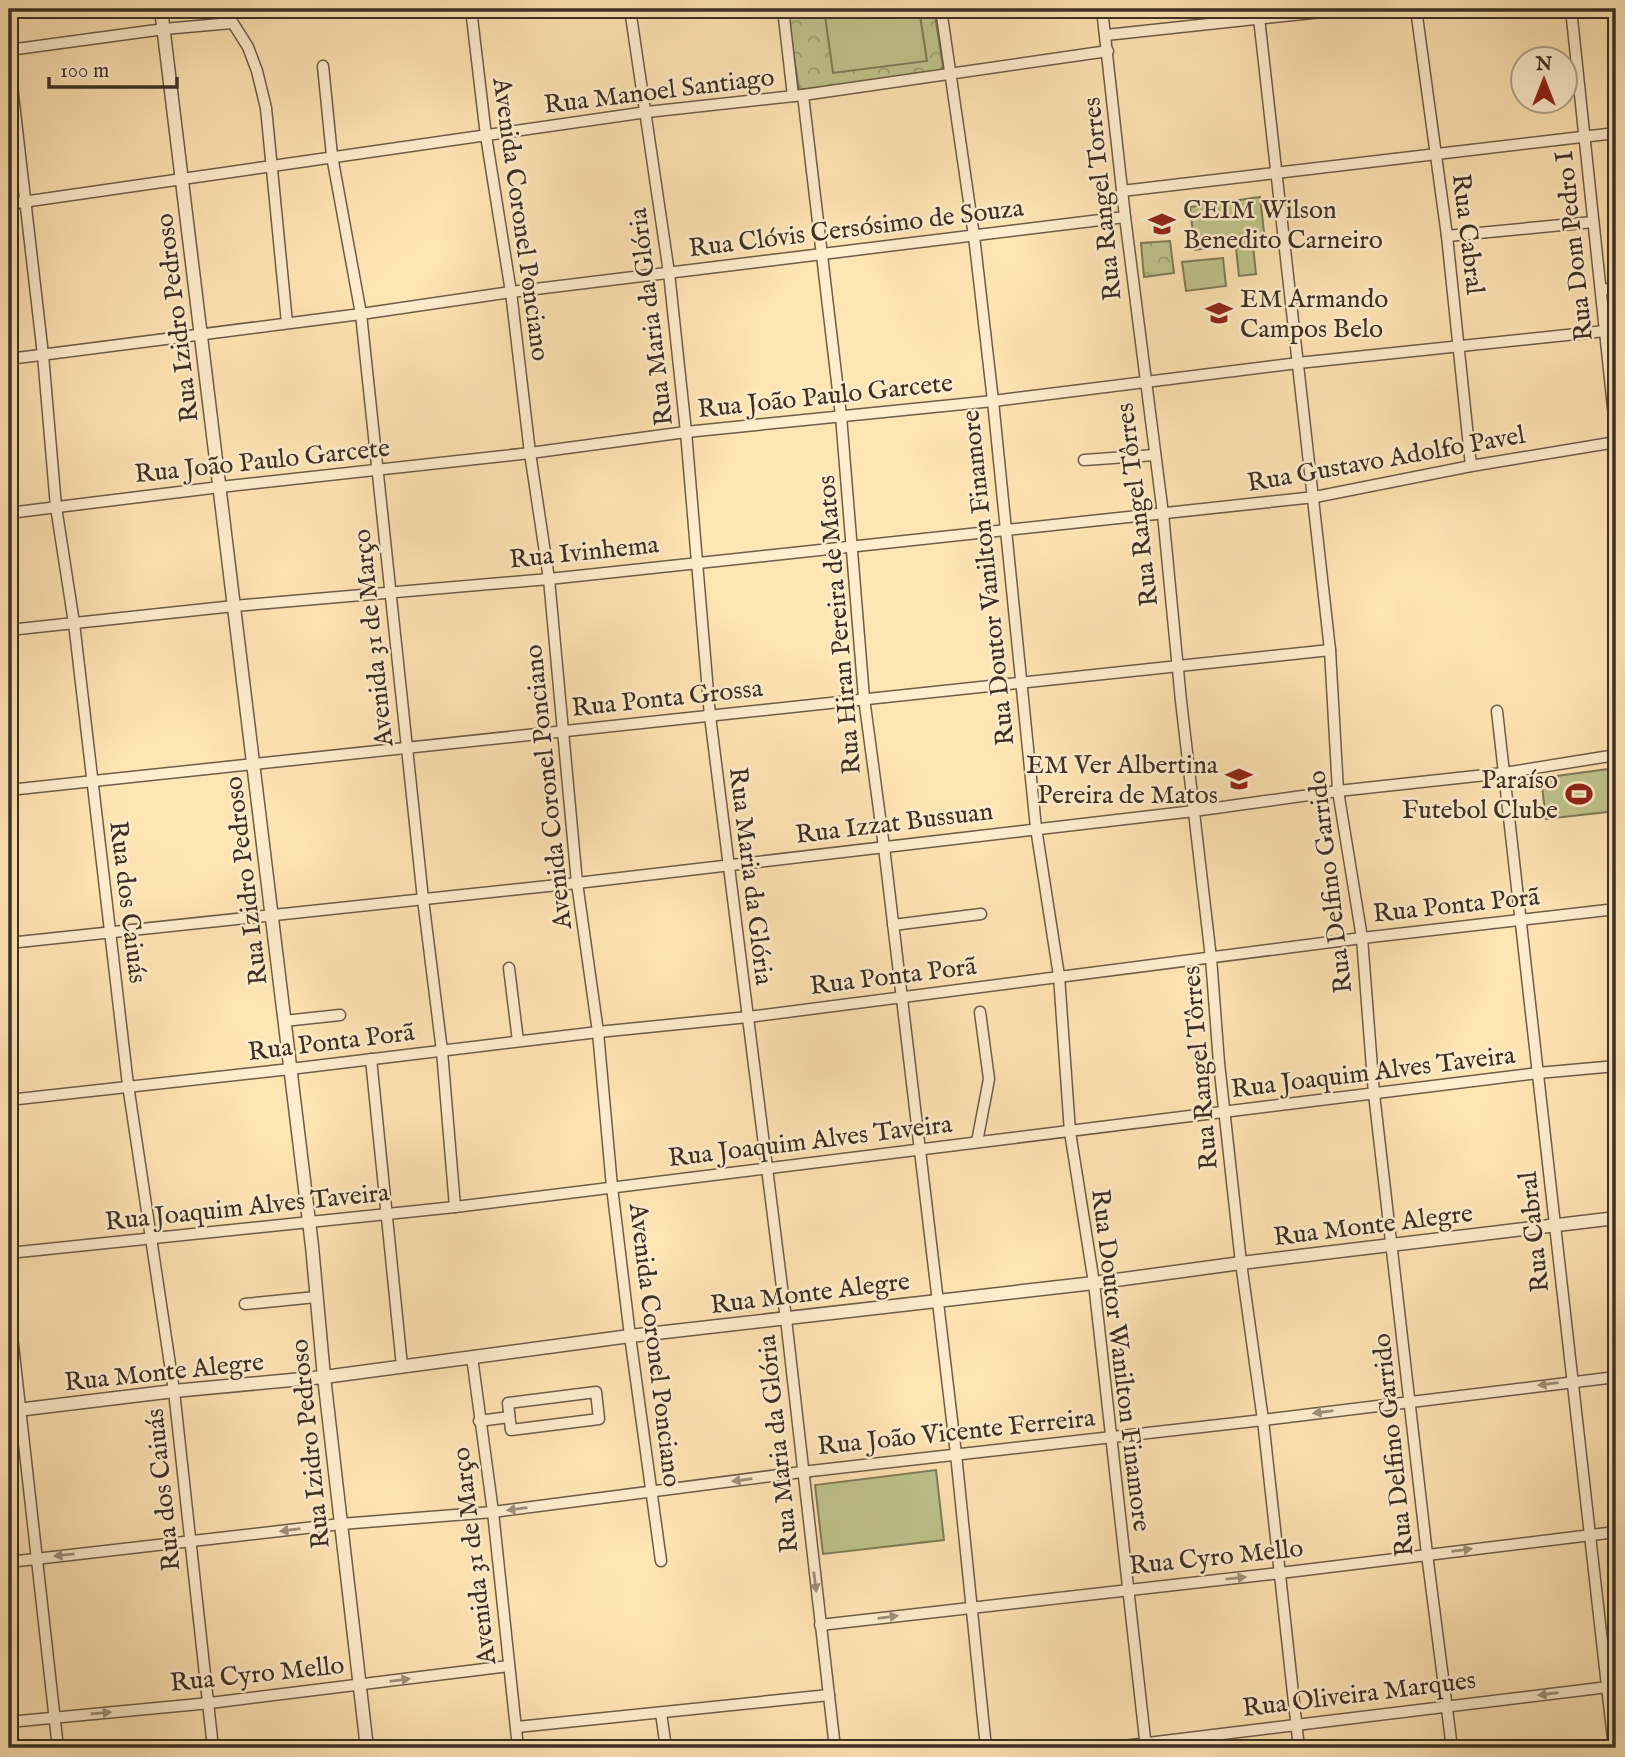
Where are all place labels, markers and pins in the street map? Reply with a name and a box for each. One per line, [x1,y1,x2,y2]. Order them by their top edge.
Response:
place label: CEIM Wilson Benedito Carneiro [1183,194,1383,257]
school or university icon: CEIM Wilson Benedito Carneiro [1147,209,1177,239]
place label: EM Armando Campos Belo [1240,283,1388,346]
school or university icon: EM Armando Campos Belo [1204,298,1234,328]
place label: EM Ver Albertina Pereira de Matos [1026,749,1219,812]
school or university icon: EM Ver Albertina Pereira de Matos [1224,764,1254,794]
place label: Paraíso Futebol Clube [1402,764,1558,827]
sports icon: Paraíso Futebol Clube [1564,779,1594,809]

